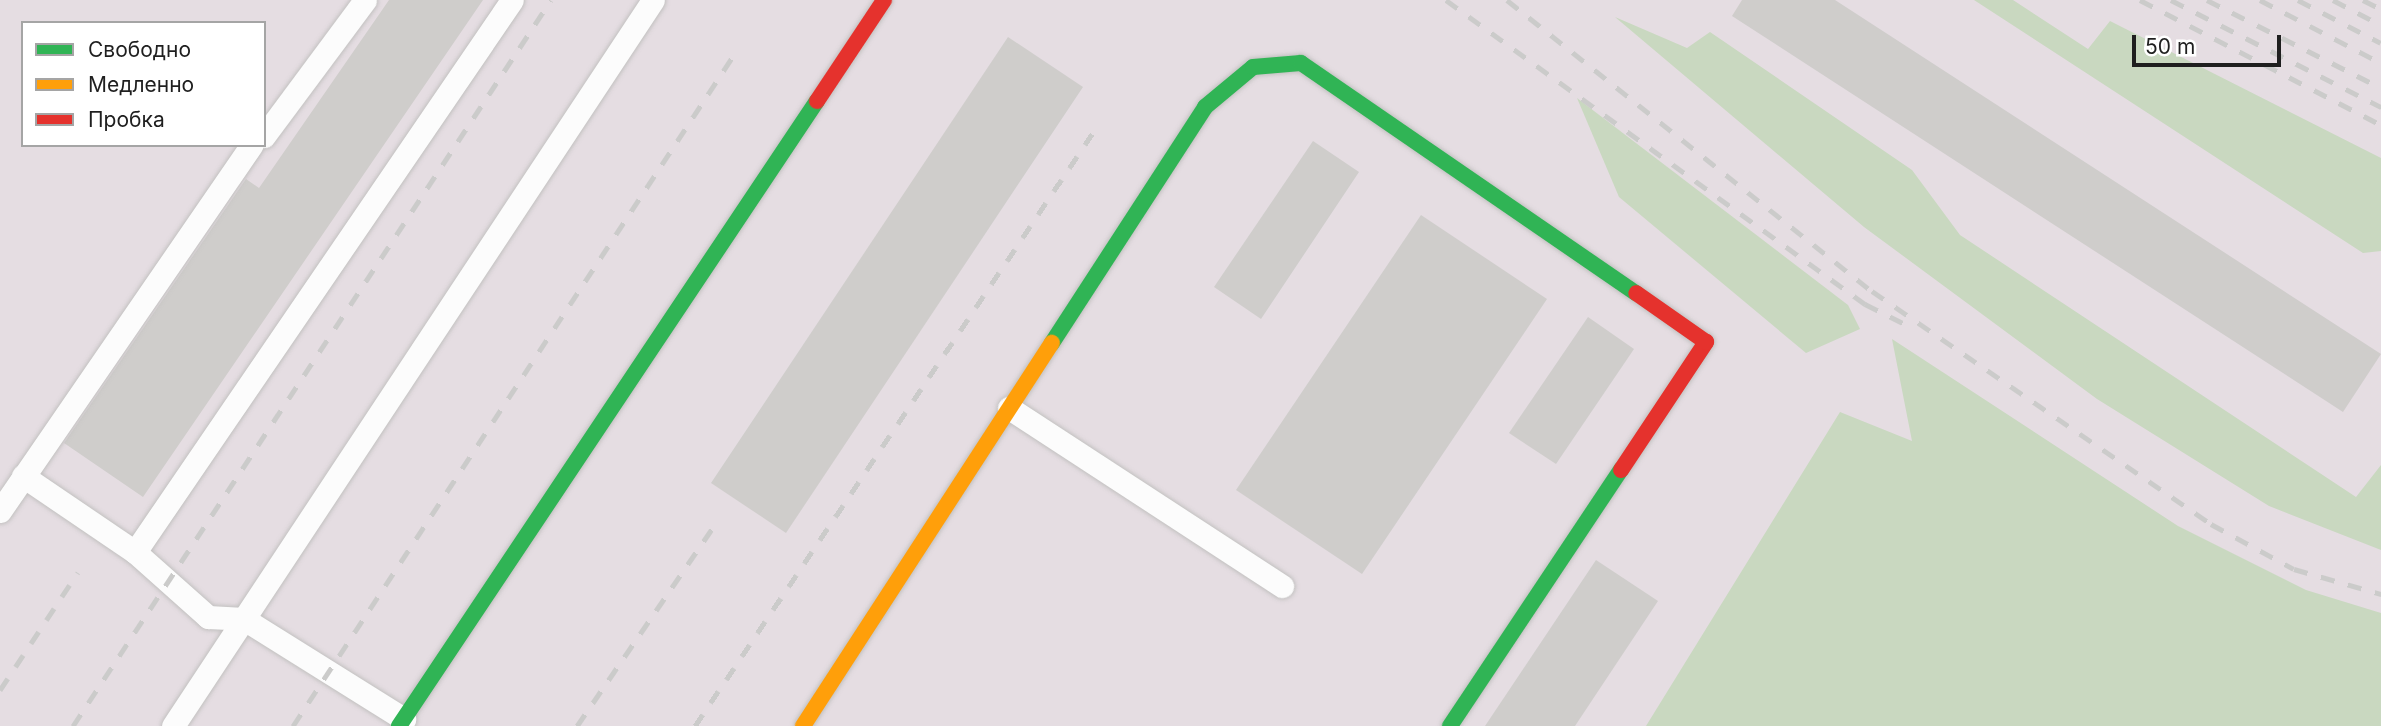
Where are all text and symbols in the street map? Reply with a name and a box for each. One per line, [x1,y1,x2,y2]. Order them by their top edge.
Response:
legend [21,21,266,147]
scale bar [2136,21,2285,65]
text: 50 m [2145,34,2195,59]
text: Свободно [88,37,191,62]
text: Медленно [88,72,194,97]
text: Пробка [88,107,165,132]

